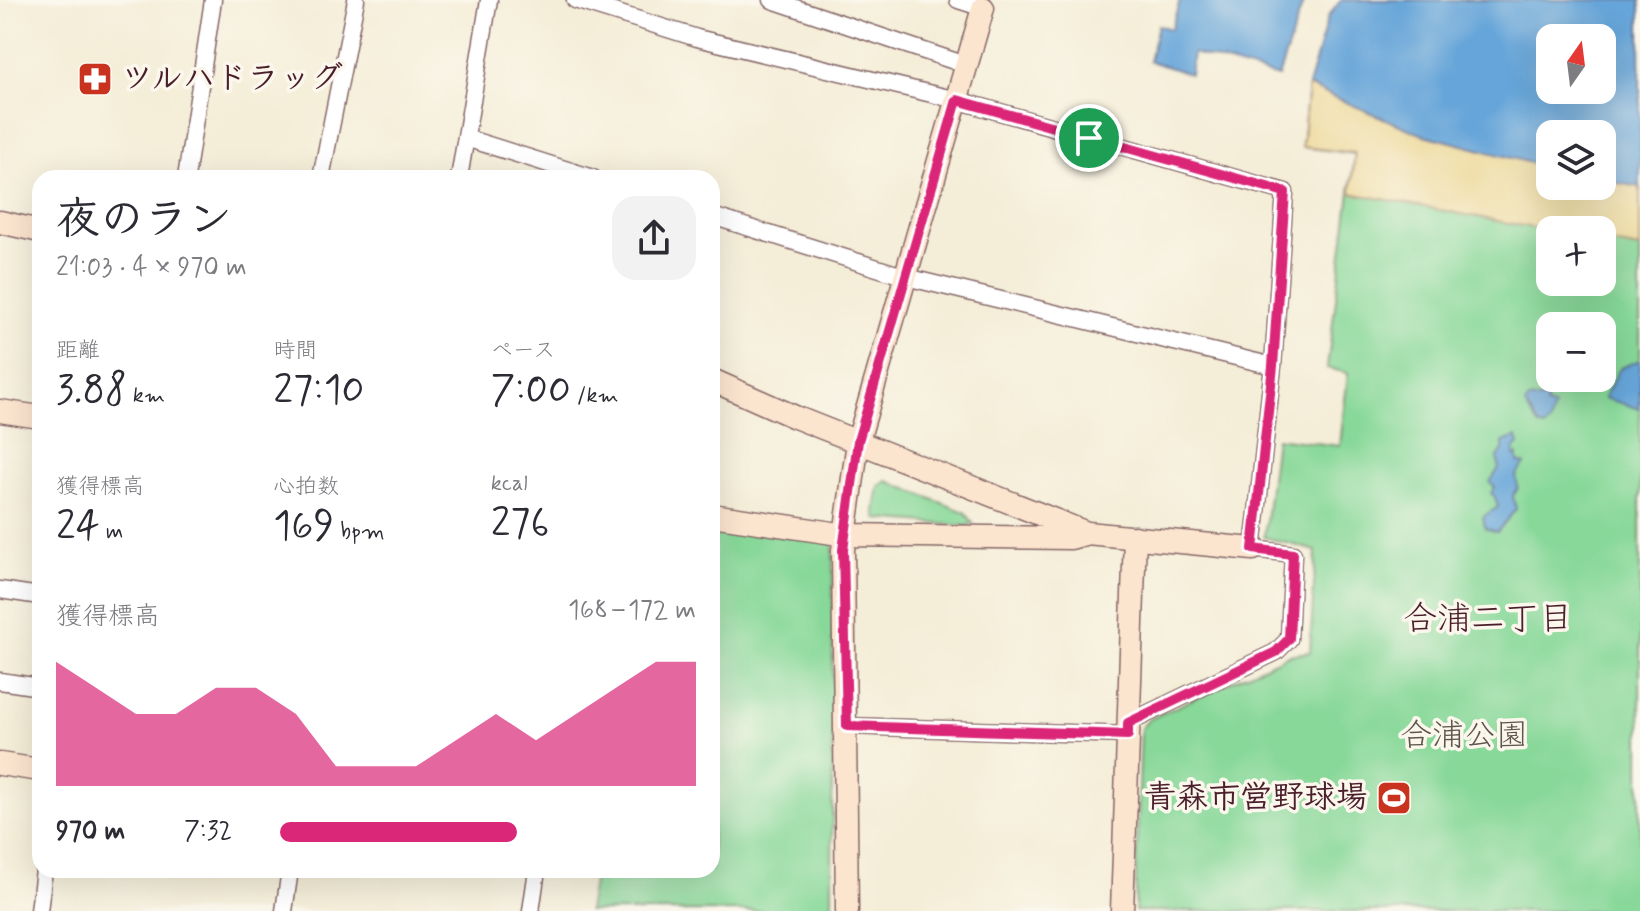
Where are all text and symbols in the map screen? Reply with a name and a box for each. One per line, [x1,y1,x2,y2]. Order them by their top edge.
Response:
north arrow [1536,24,1616,104]
map controls [1536,24,1616,392]
place label: ツルハドラッグ [121,58,343,100]
pharmacy icon: ツルハドラッグ [76,60,114,98]
pin [1055,104,1123,172]
icon: arrive [1067,116,1111,160]
button: layers [1536,120,1616,200]
text: 夜のラン [56,192,232,250]
button: share [612,196,696,280]
button: + [1536,216,1616,296]
text: 21:03 · 4 × 970 m [56,251,247,285]
button: − [1536,312,1616,392]
text: 距離 [56,337,100,365]
text: 時間 [273,337,317,365]
text: ペース [491,337,555,365]
text: 3.88 [56,365,127,417]
text: 27:10 [273,365,365,417]
text: 7:00 [491,365,571,417]
text: km [127,382,165,410]
text: /km [571,382,619,410]
text: kcal [491,470,528,498]
text: 獲得標高 [56,473,144,501]
text: 心拍数 [273,473,339,501]
text: 276 [491,498,549,550]
text: 24 [56,501,100,553]
text: 169 [273,501,334,553]
text: m [100,518,123,546]
text: bpm [334,518,385,546]
text: 168–172 m [568,594,696,628]
district label: 合浦二丁目 [1403,597,1573,642]
text: 獲得標高 [56,600,160,634]
park label: 合浦公園 [1400,715,1528,757]
place label: 青森市営野球場 [1144,777,1368,819]
sports icon: 青森市営野球場 [1375,779,1413,817]
text: 970 m [56,815,125,849]
text: 7:32 [184,815,232,849]

